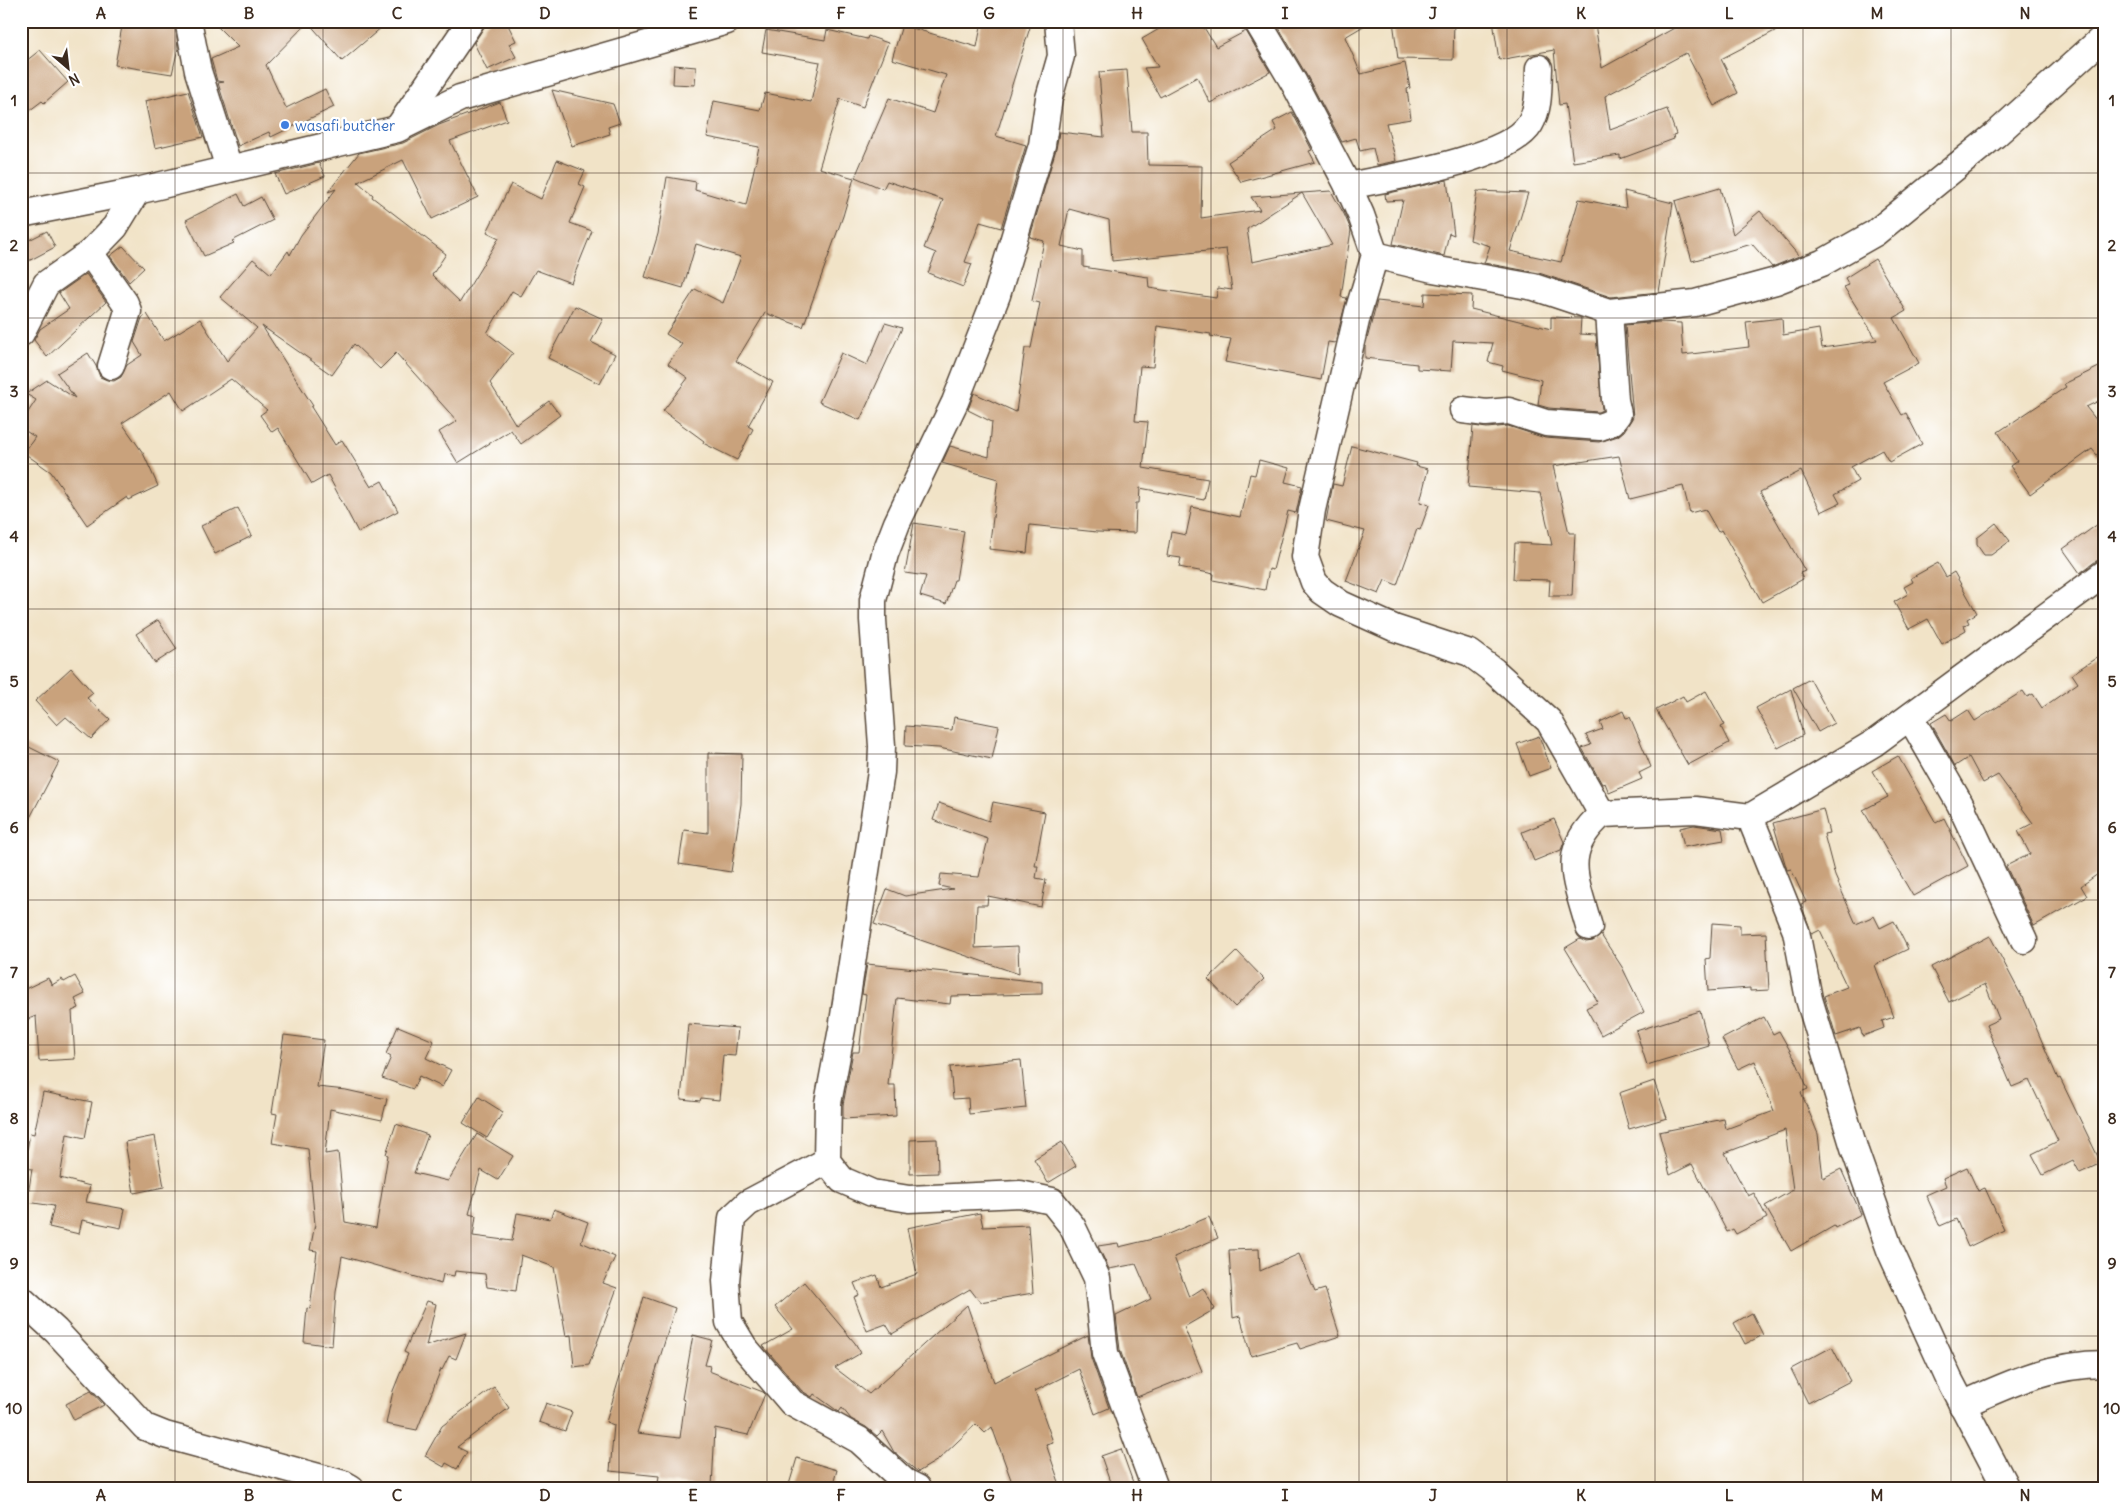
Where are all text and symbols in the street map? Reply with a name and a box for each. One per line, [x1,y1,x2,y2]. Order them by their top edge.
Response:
text: A [96,3,106,23]
text: B [244,3,255,23]
text: C [392,3,403,23]
text: D [539,3,551,23]
text: E [688,3,698,23]
text: F [836,3,846,23]
text: G [983,3,995,23]
text: H [1131,3,1143,23]
text: I [1282,3,1289,23]
text: J [1429,3,1438,23]
text: K [1576,3,1586,23]
text: L [1725,3,1734,23]
text: M [1871,3,1884,23]
text: N [2019,3,2031,23]
north arrow [42,42,92,92]
text: N [66,69,83,90]
text: 1 [11,90,17,110]
text: 1 [2109,90,2115,110]
place label: wasafi butcher [295,116,395,135]
marker: wasafi butcher [279,119,291,131]
text: 2 [10,235,19,255]
text: 2 [2108,235,2117,255]
text: 3 [9,381,19,401]
text: 3 [2107,381,2117,401]
text: 4 [9,526,19,546]
text: 4 [2107,526,2117,546]
text: 5 [9,671,19,691]
text: 5 [2107,671,2117,691]
text: 6 [9,817,19,837]
text: 6 [2107,817,2117,837]
text: 7 [10,962,18,982]
text: 7 [2108,962,2116,982]
text: 8 [9,1108,19,1128]
text: 8 [2107,1108,2117,1128]
text: 9 [9,1253,19,1273]
text: 9 [2107,1253,2117,1273]
text: 10 [6,1398,22,1418]
text: 10 [2104,1398,2120,1418]
text: A [96,1485,106,1505]
text: B [244,1485,255,1505]
text: C [392,1485,403,1505]
text: D [539,1485,551,1505]
text: E [688,1485,698,1505]
text: F [836,1485,846,1505]
text: G [983,1485,995,1505]
text: H [1131,1485,1143,1505]
text: I [1282,1485,1289,1505]
text: J [1429,1485,1438,1505]
text: K [1576,1485,1586,1505]
text: L [1725,1485,1734,1505]
text: M [1871,1485,1884,1505]
text: N [2019,1485,2031,1505]

